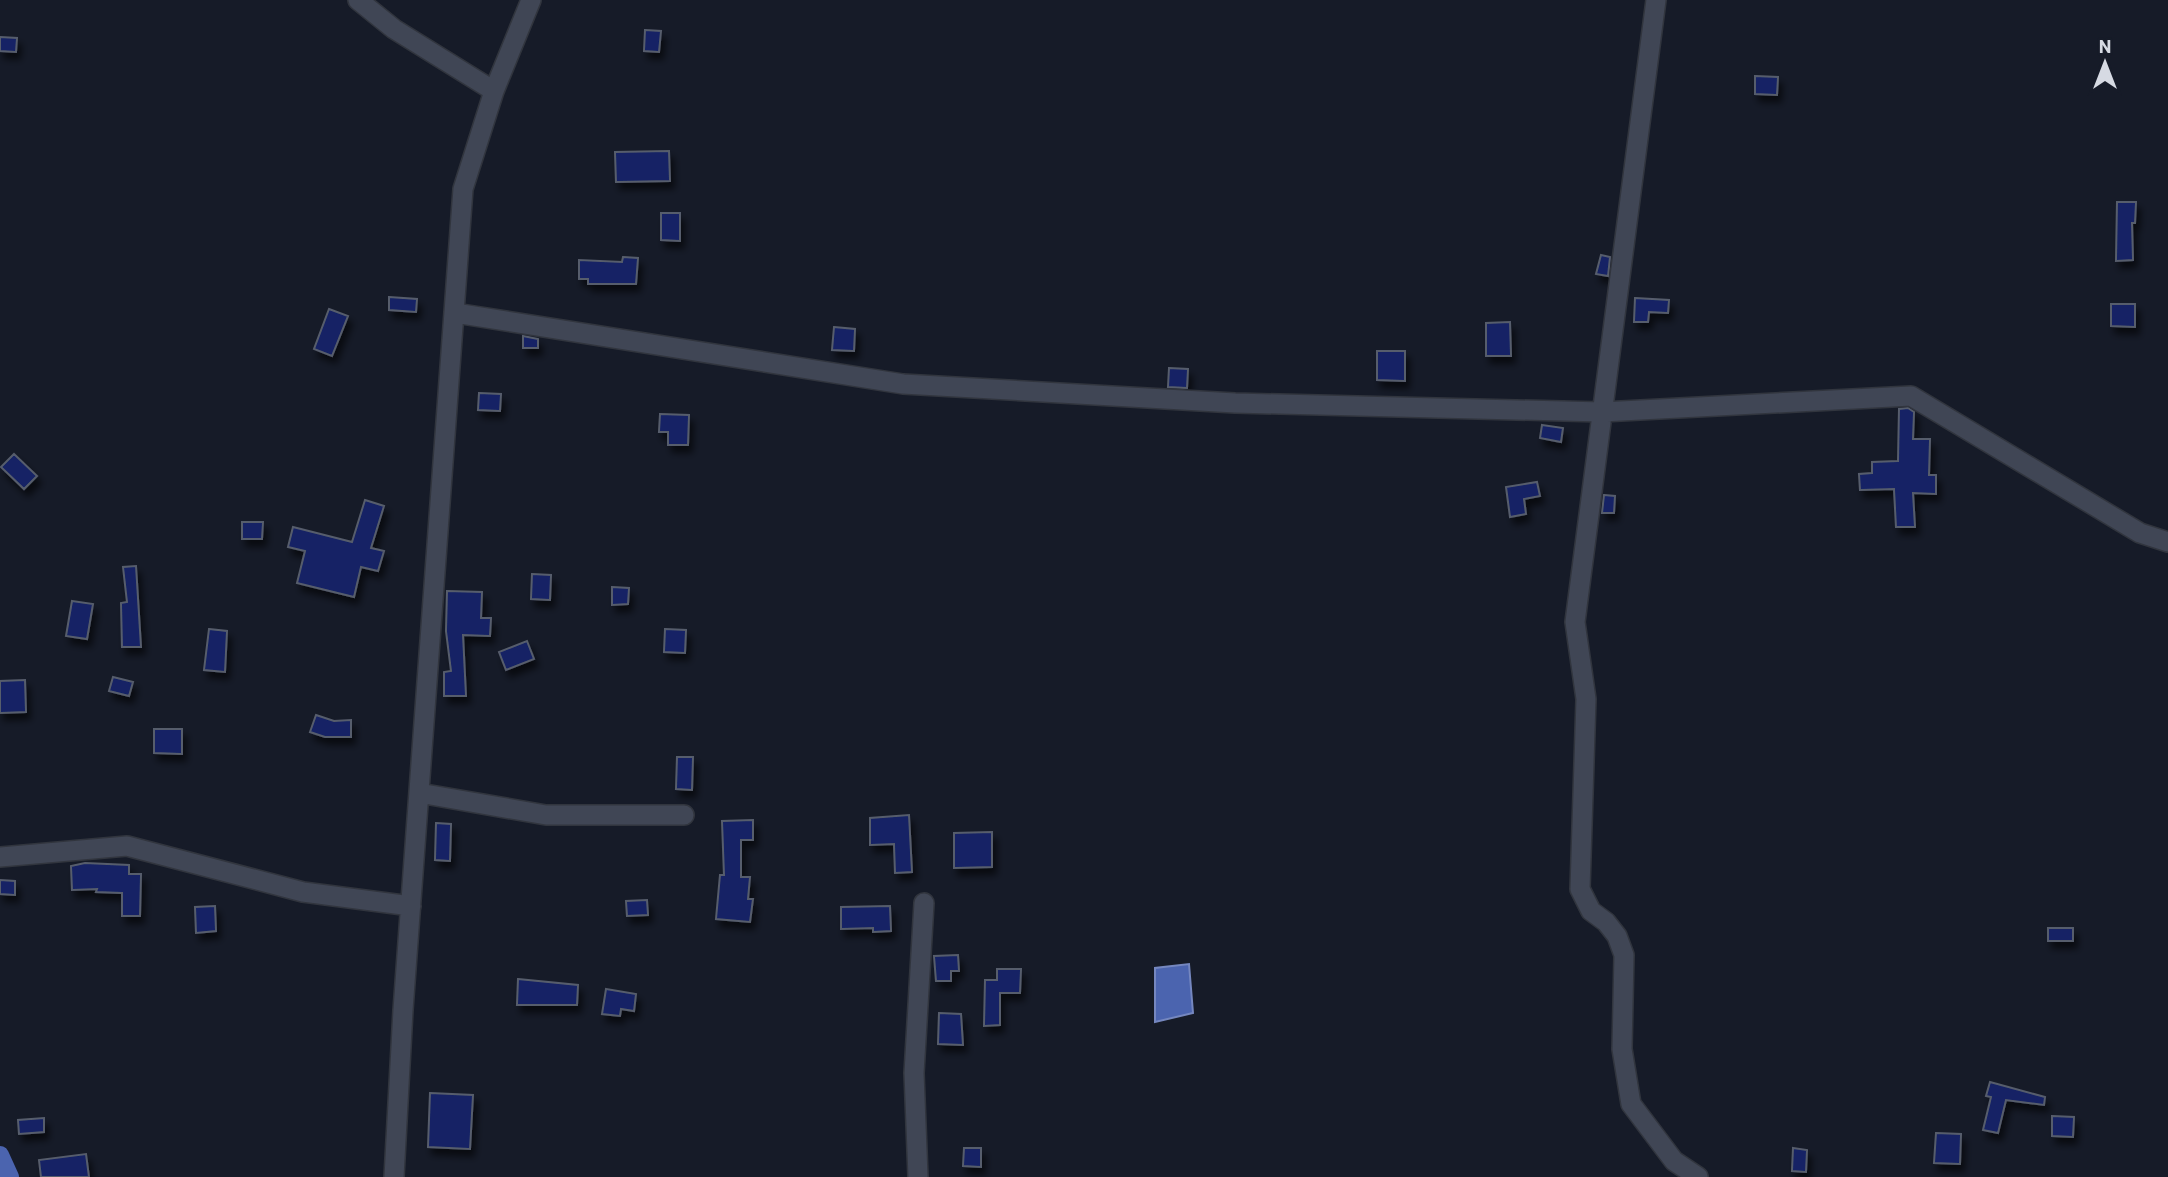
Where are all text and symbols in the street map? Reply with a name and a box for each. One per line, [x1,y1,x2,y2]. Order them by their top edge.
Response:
north arrow [2070,28,2140,98]
text: N [2099,34,2111,57]

